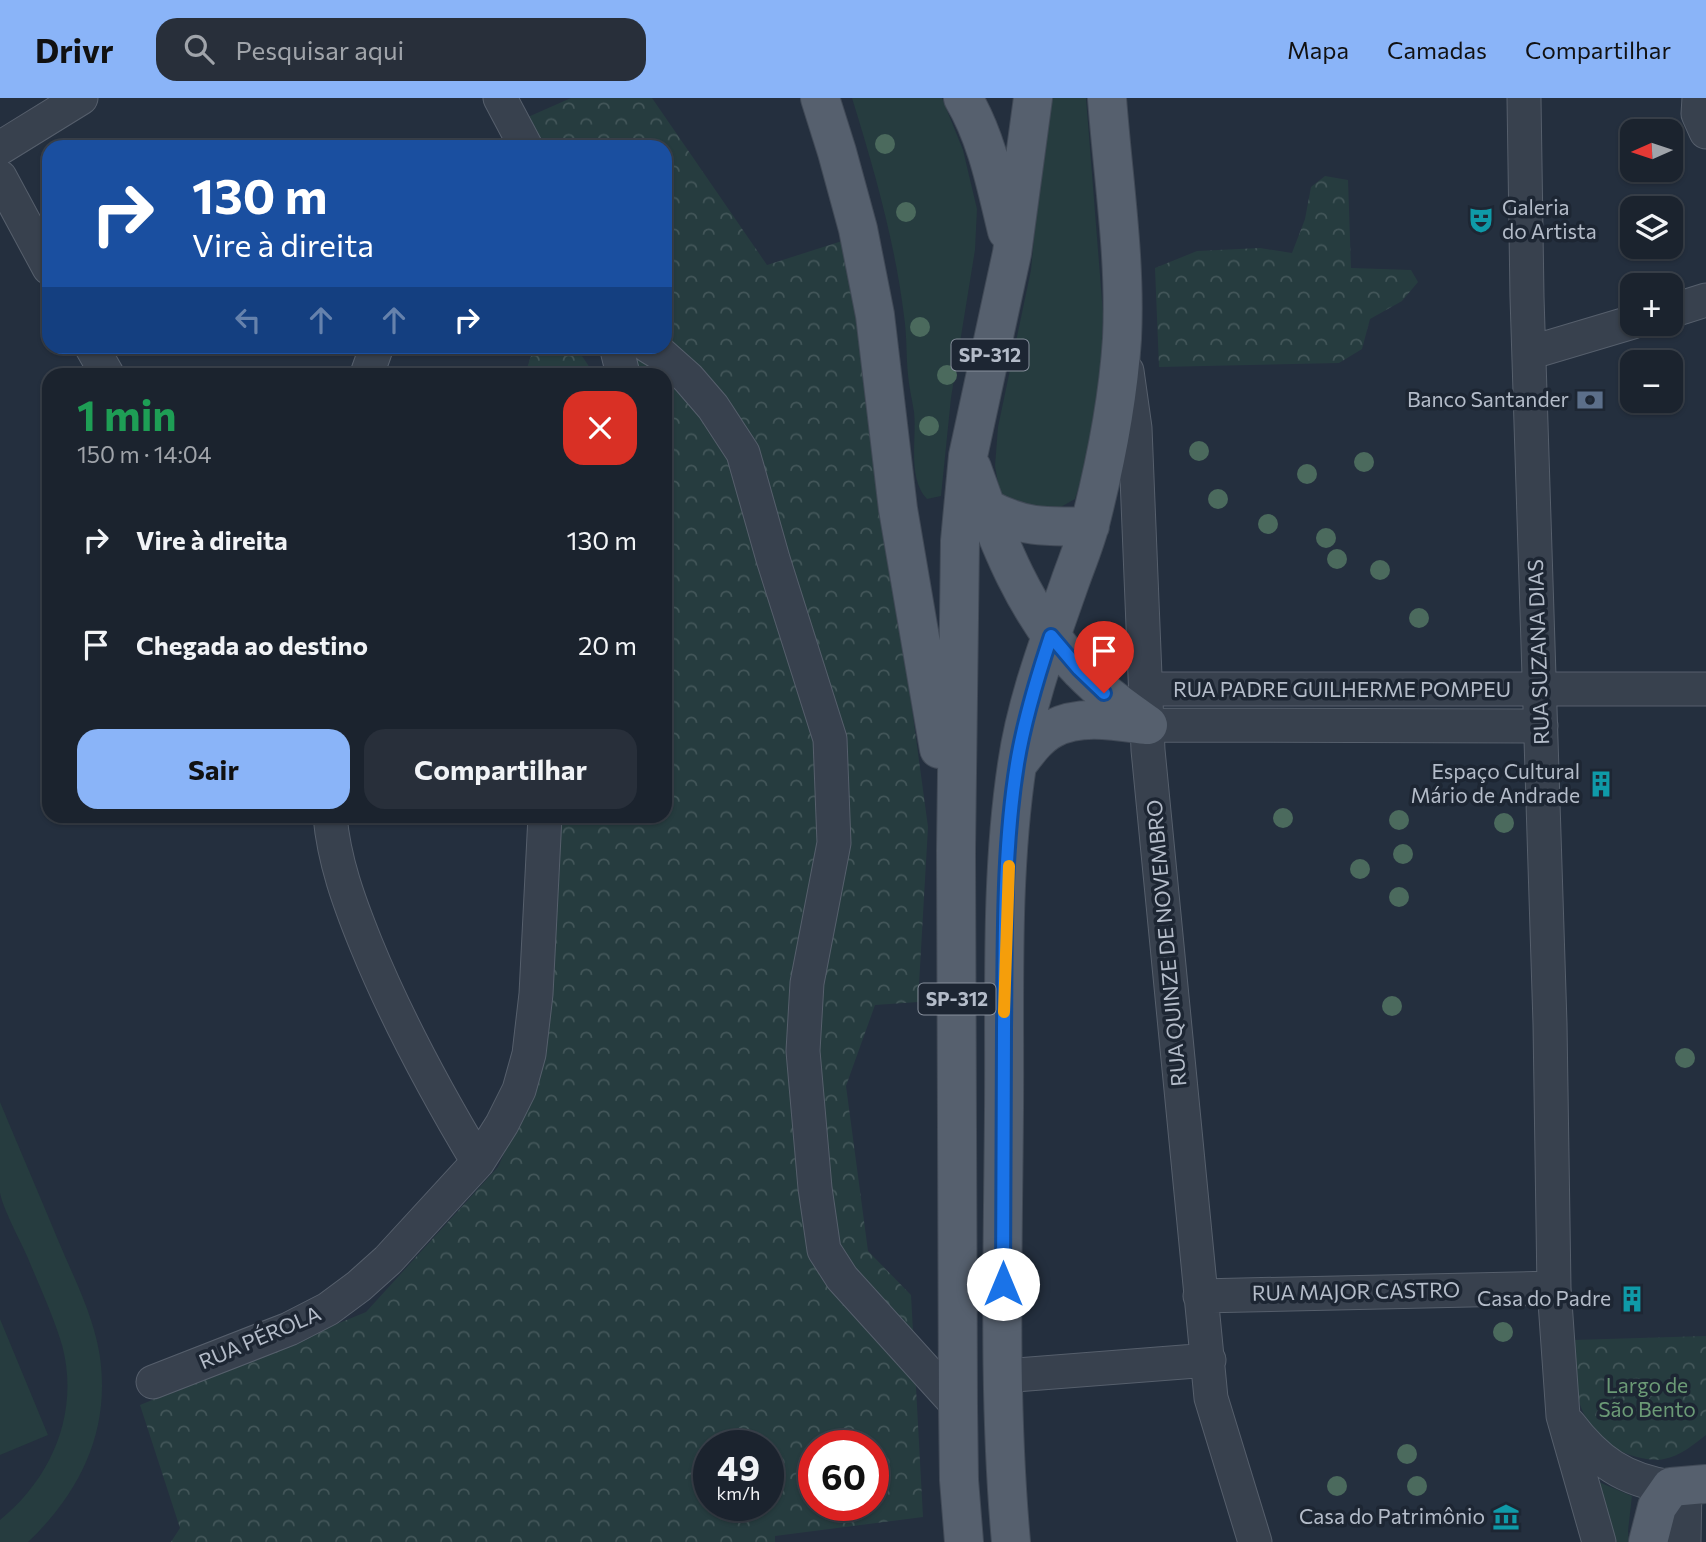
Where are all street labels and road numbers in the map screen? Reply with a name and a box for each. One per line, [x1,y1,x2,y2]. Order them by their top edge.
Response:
road number: SP-312 [951,340,1028,370]
street label: RUA SUZANA DIAS [1522,559,1553,745]
street label: RUA PADRE GUILHERME POMPEU [1173,676,1511,701]
street label: RUA QUINZE DE NOVEMBRO [1141,799,1190,1087]
road number: SP-312 [918,984,996,1015]
street label: RUA MAJOR CASTRO [1252,1276,1460,1305]
street label: RUA PÉROLA [195,1300,324,1374]

